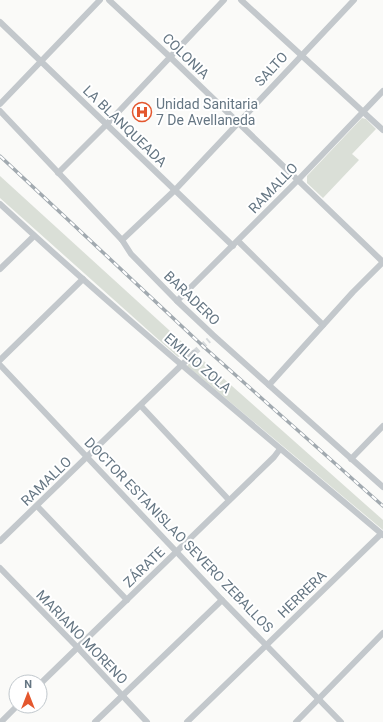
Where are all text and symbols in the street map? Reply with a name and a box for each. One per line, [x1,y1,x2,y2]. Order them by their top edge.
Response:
street label: COLONIA [159,30,213,82]
street label: SALTO [251,49,291,89]
street label: LA BLANQUEADA [80,82,170,170]
place label: Unidad Sanitaria 7 De Avellaneda [156,96,258,128]
hospital icon: Unidad Sanitaria 7 De Avellaneda [131,101,153,123]
street label: RAMALLO [245,160,301,216]
street label: BARADERO [161,268,223,328]
street label: EMILIO ZOLA [161,330,235,396]
street label: DOCTOR ESTANISLAO SEVERO ZEBALLOS [81,434,277,636]
street label: RAMALLO [18,453,74,509]
street label: ZÁRATE [119,543,168,590]
street label: HERRERA [275,567,329,621]
street label: MARIANO MORENO [33,587,131,687]
north arrow [8,674,48,714]
text: N [24,678,32,691]

